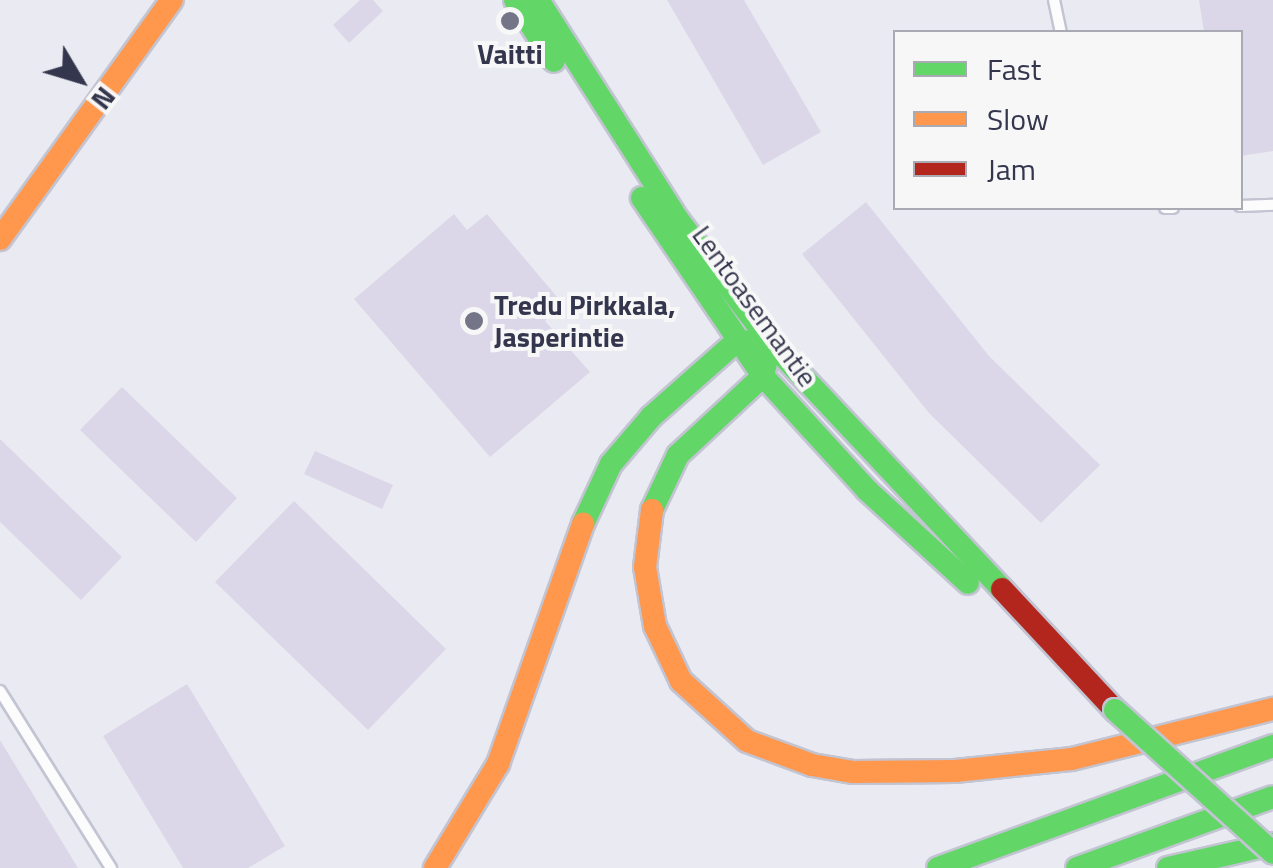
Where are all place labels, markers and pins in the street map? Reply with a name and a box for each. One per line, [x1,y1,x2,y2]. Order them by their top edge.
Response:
marker: Vaitti [499,10,521,32]
place label: Vaitti [477,37,543,71]
place label: Tredu Pirkkala, Jasperintie [494,288,675,354]
marker: Tredu Pirkkala, Jasperintie [463,310,485,332]

